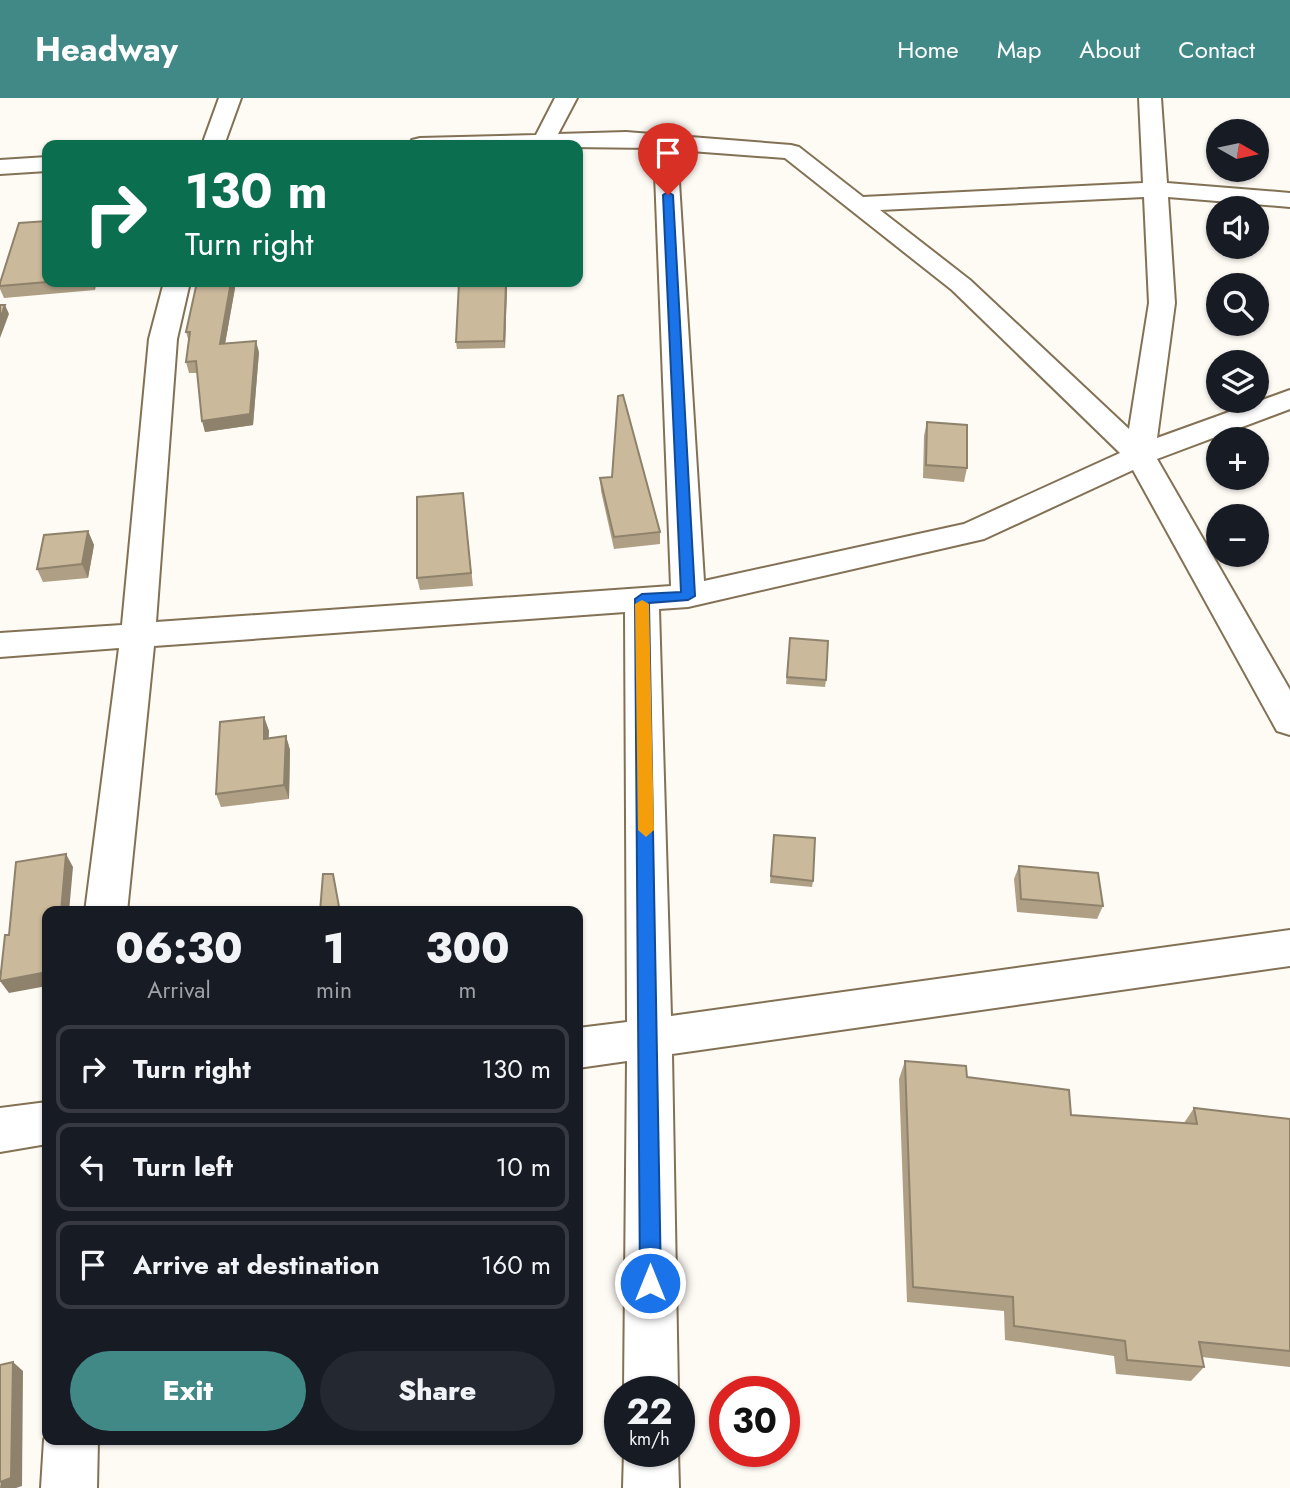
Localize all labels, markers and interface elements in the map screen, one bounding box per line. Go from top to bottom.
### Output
text: Headway [35,26,178,73]
text: Home [897,32,959,67]
text: Map [997,32,1041,67]
text: About [1079,32,1140,67]
text: Contact [1178,32,1255,67]
north arrow [1206,119,1269,182]
map controls [1206,119,1269,567]
pin [638,123,698,195]
icon: arrive [649,134,687,172]
text: 130 m [185,156,328,226]
icon: right [70,168,161,259]
button: sound [1206,196,1269,259]
text: Turn right [185,221,314,267]
button: search [1206,273,1269,336]
button: layers [1206,350,1269,413]
button: + [1206,427,1269,490]
button: − [1206,504,1269,567]
text: 06:30 [115,918,243,979]
text: 1 [323,918,345,979]
text: 300 [425,918,510,979]
text: Arrival [147,973,211,1007]
text: min [316,973,352,1007]
text: m [459,973,476,1007]
icon: right [74,1050,112,1088]
text: Turn right [133,1050,251,1088]
text: 130 m [481,1050,551,1088]
icon: left [74,1148,112,1186]
text: Turn left [133,1148,233,1186]
text: 10 m [496,1148,551,1186]
icon: arrive [74,1246,112,1284]
text: Arrive at destination [133,1246,380,1284]
text: 160 m [481,1246,551,1284]
position arrow [613,1246,687,1320]
button: Exit [70,1351,306,1431]
button: Share [320,1351,555,1431]
speed limit sign: 30 [709,1376,800,1467]
text: 22 [627,1387,672,1437]
text: km/h [629,1426,670,1452]

